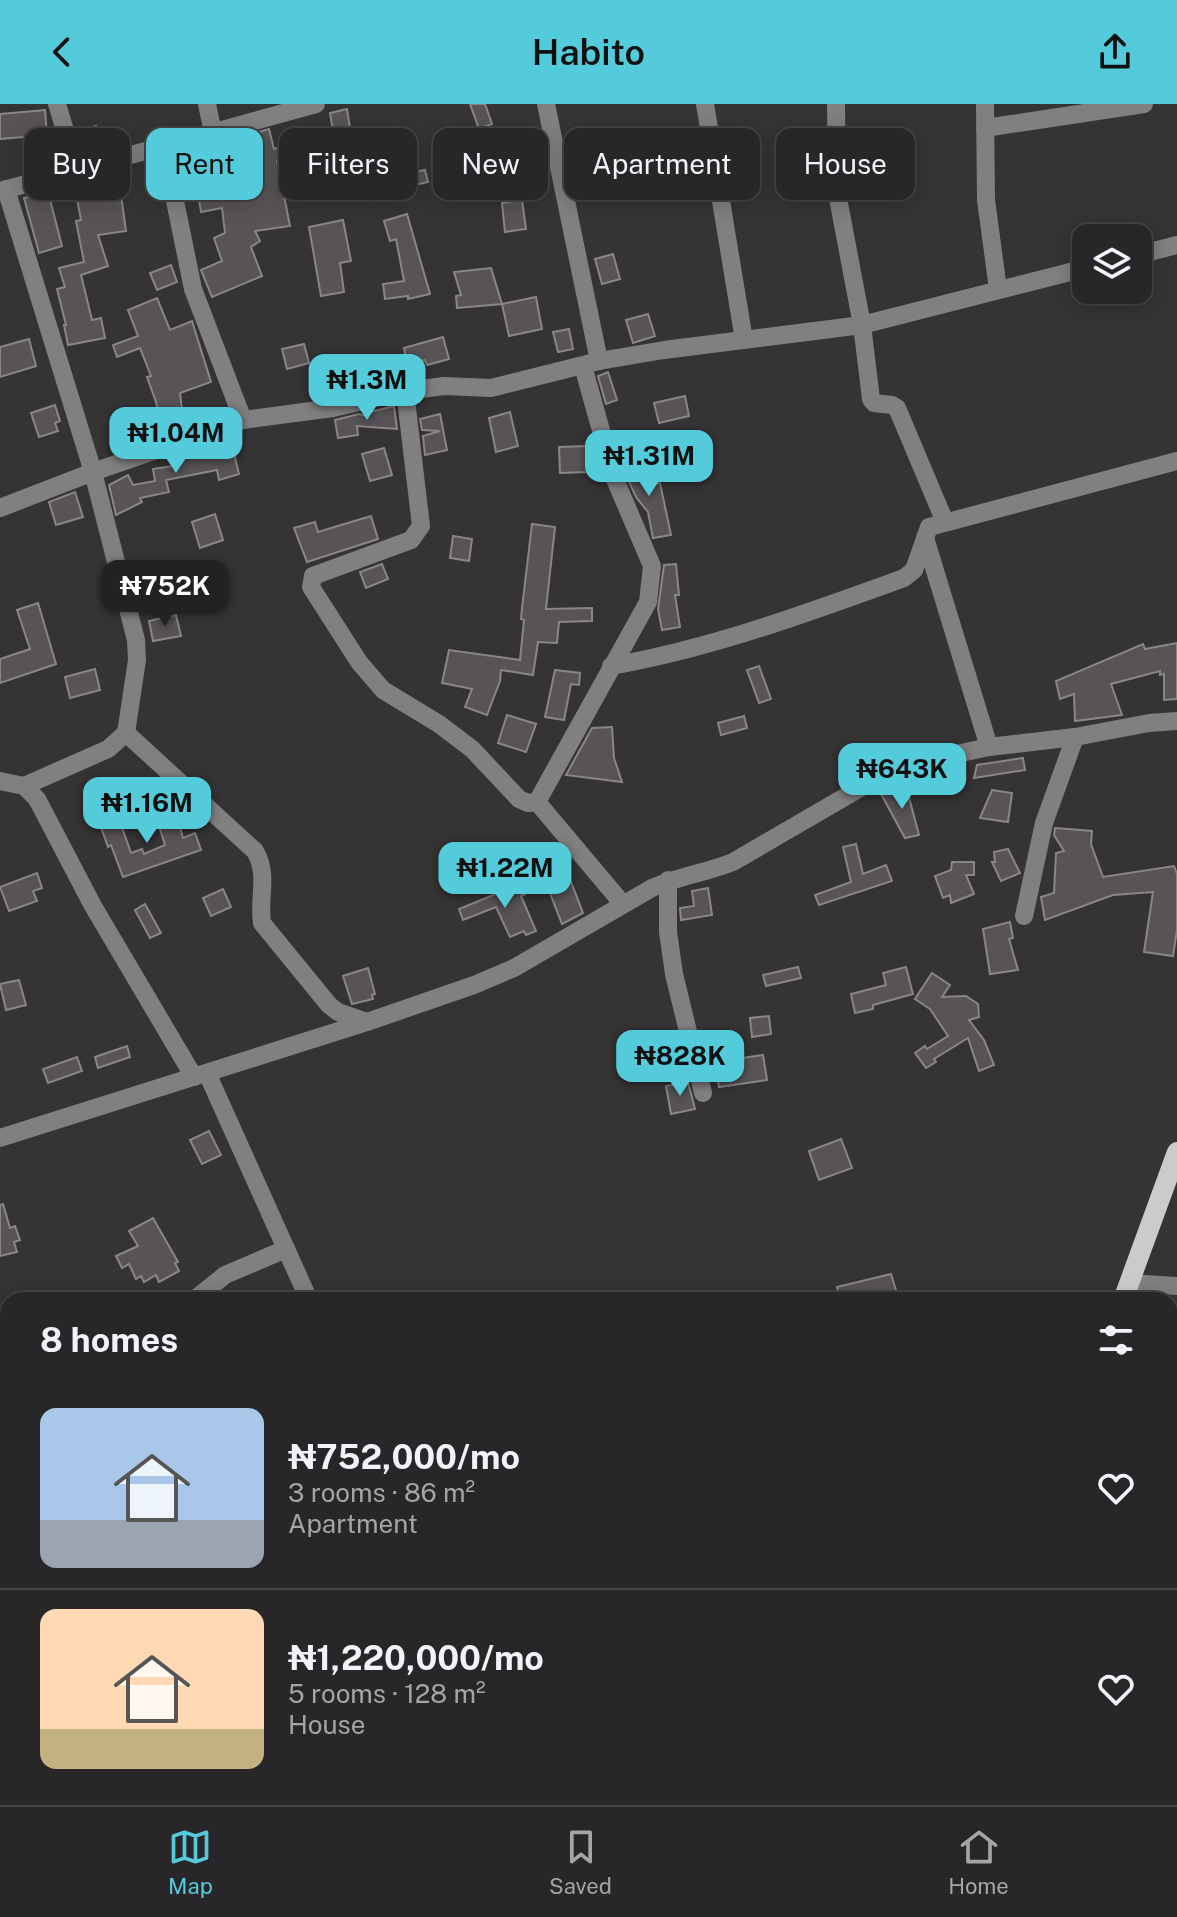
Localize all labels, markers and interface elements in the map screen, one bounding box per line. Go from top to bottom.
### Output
icon: back [40,30,84,74]
icon: share [1093,30,1137,74]
text: Habito [532,31,645,73]
chip: Buy [24,128,130,200]
chip: Rent [146,128,263,200]
chip: Filters [279,128,417,200]
chip: New [433,128,548,200]
chip: Apartment [564,128,760,200]
chip: House [776,128,915,200]
map controls [1072,224,1152,304]
button: layers [1072,224,1152,304]
pin: ₦1.3M [311,354,423,422]
text: ₦1.3M [327,364,407,395]
pin: ₦1.04M [111,407,241,475]
text: ₦1.04M [127,417,225,448]
pin: ₦1.31M [584,430,714,498]
text: ₦1.31M [603,440,695,471]
pin: ₦752K [109,560,221,628]
text: ₦752K [120,570,210,601]
pin: ₦643K [846,743,958,811]
text: ₦643K [856,753,948,784]
pin: ₦1.16M [82,777,212,845]
text: ₦1.16M [101,787,193,818]
pin: ₦1.22M [440,842,570,910]
text: ₦1.22M [456,852,554,883]
pin: ₦828K [624,1030,736,1098]
text: ₦828K [634,1040,726,1071]
icon: filters [1094,1318,1138,1362]
text: 8 homes [40,1320,178,1360]
text: ₦752,000/mo [288,1437,520,1477]
icon: home [104,1440,200,1536]
icon: heart [1094,1466,1138,1510]
text: 3 rooms · 86 m² [288,1477,475,1508]
text: Apartment [288,1508,418,1539]
text: ₦1,220,000/mo [288,1638,544,1678]
icon: home [104,1641,200,1737]
icon: heart [1094,1667,1138,1711]
text: 5 rooms · 128 m² [288,1678,485,1709]
text: House [288,1709,365,1740]
tab: Map [168,1825,213,1899]
tab: Saved [549,1825,612,1899]
tab: Home [948,1825,1009,1899]

